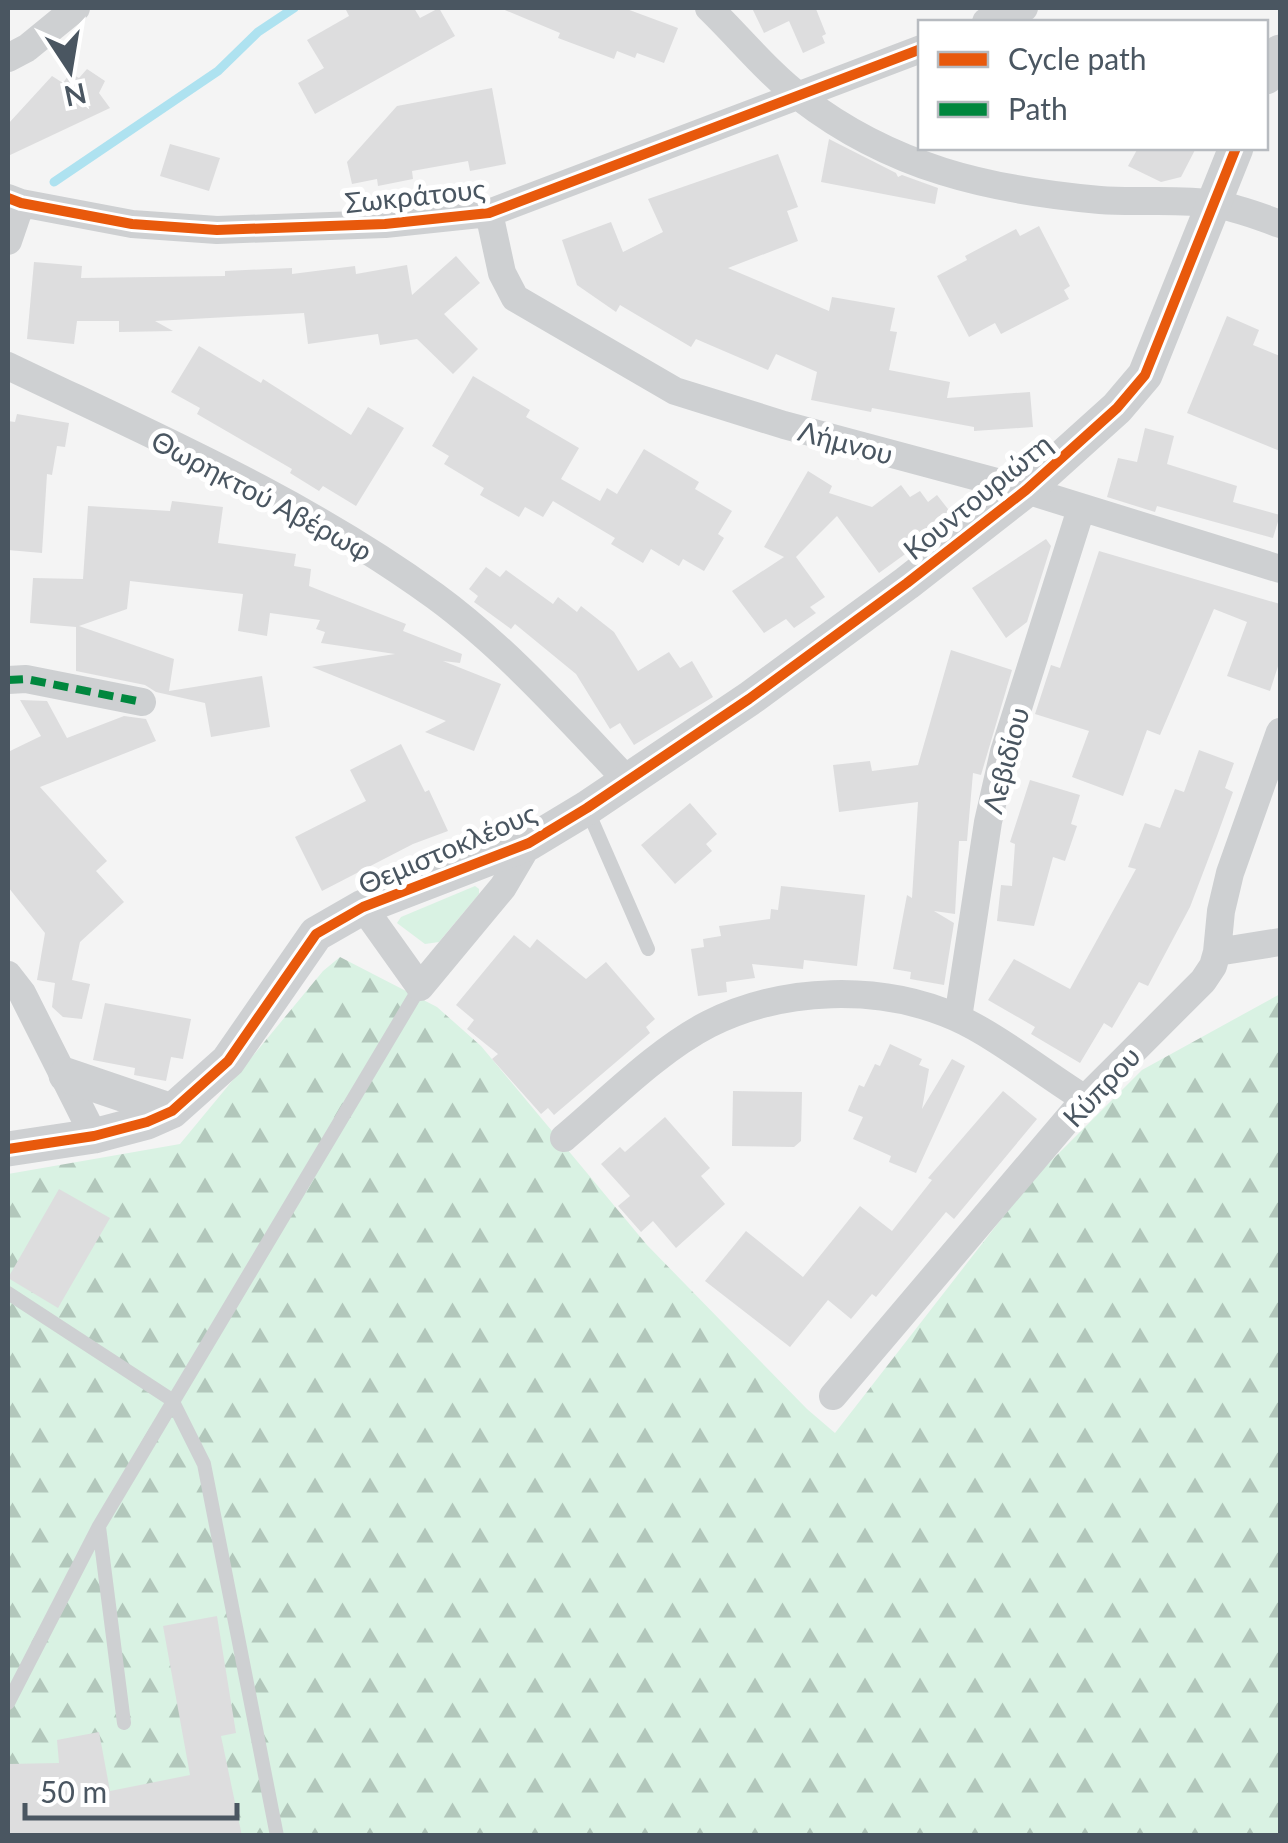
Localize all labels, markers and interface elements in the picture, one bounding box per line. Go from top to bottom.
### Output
north arrow [20,20,120,120]
legend [918,20,1268,150]
text: Cycle path [1008,40,1147,76]
text: N [61,77,89,114]
text: Path [1008,90,1068,126]
street label: Σωκράτους [343,171,487,219]
street label: Λήμνου [795,413,897,471]
street label: Θωρηκτού Αβέρωφ [146,422,378,568]
street label: Κουντουριώτη [896,426,1058,566]
street label: Λεβιδίου [975,703,1035,817]
street label: Θεμιστοκλέους [353,795,541,901]
street label: Κύπρου [1055,1039,1147,1133]
scale bar [25,1758,238,1820]
text: 50 m [40,1773,107,1809]

